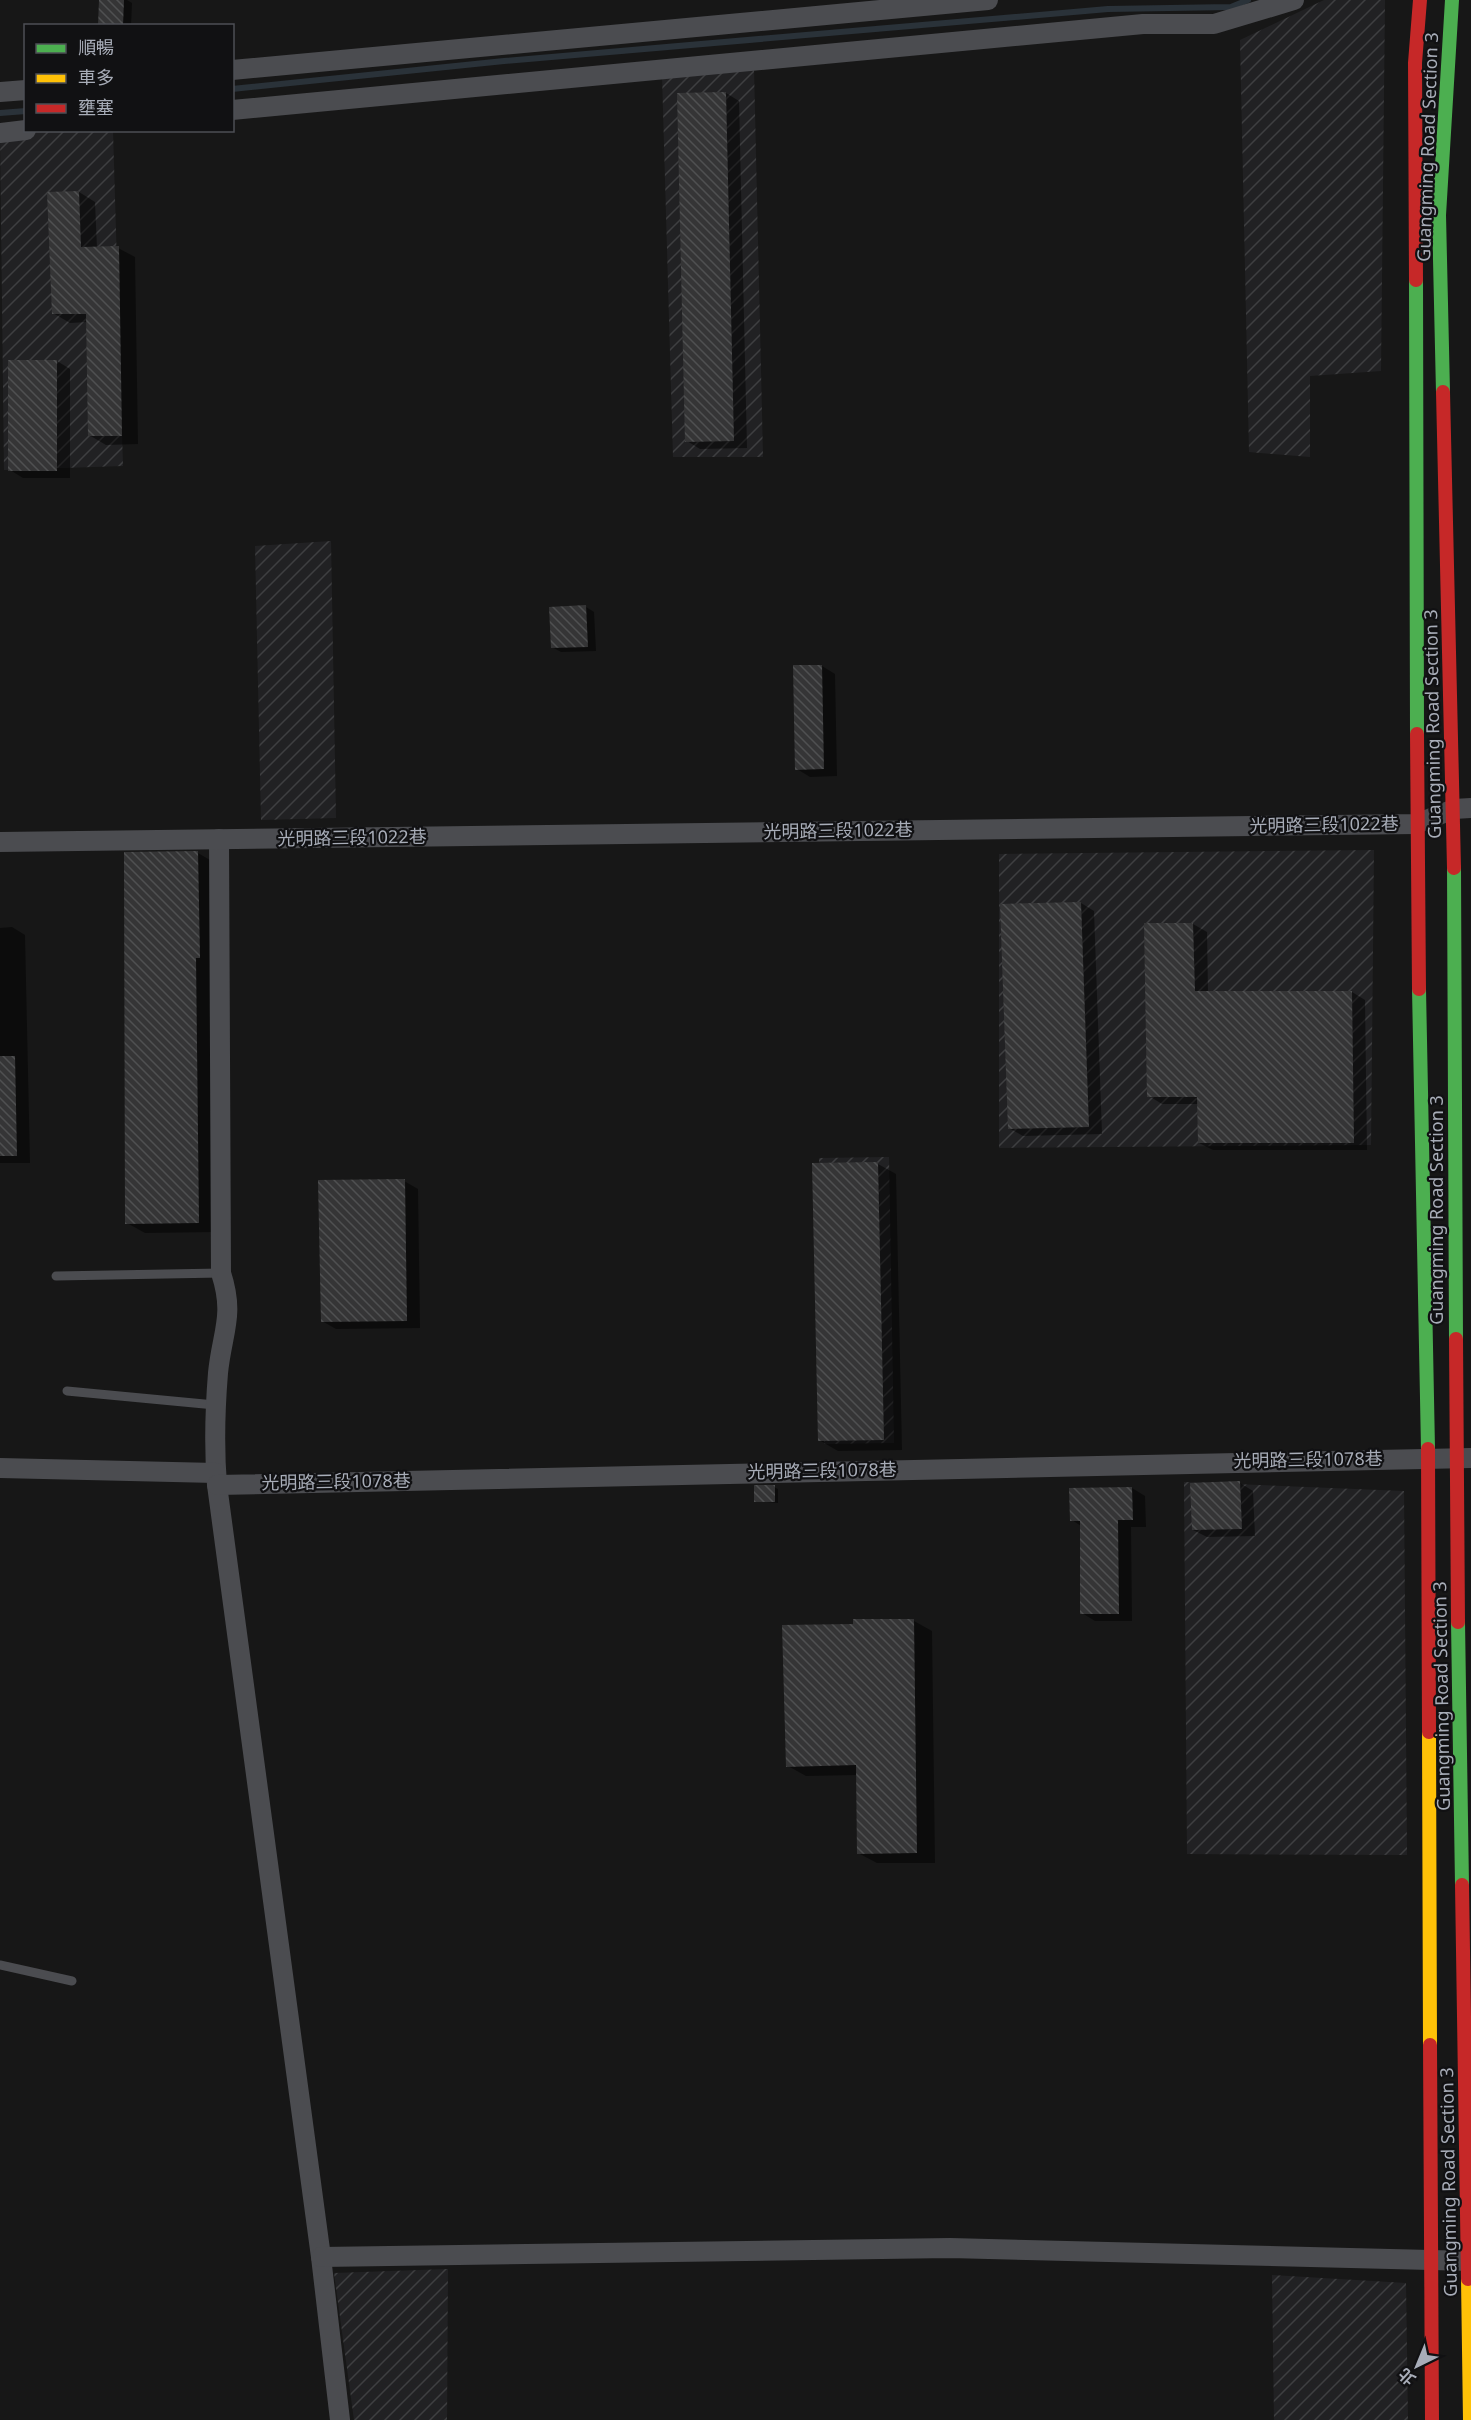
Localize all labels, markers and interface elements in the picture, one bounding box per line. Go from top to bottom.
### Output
legend [24,24,234,132]
street label: Guangming Road Section 3 [1411,32,1443,262]
text: 順暢 [78,35,114,59]
text: 車多 [78,65,114,89]
text: 壅塞 [78,95,114,119]
street label: Guangming Road Section 3 [1418,609,1446,839]
street label: 光明路三段1022巷 [1249,811,1399,837]
street label: 光明路三段1022巷 [763,817,913,843]
street label: 光明路三段1022巷 [277,824,427,850]
street label: Guangming Road Section 3 [1424,1095,1448,1325]
street label: 光明路三段1078巷 [1233,1446,1383,1472]
street label: 光明路三段1078巷 [747,1457,897,1483]
street label: 光明路三段1078巷 [261,1468,411,1494]
street label: Guangming Road Section 3 [1427,1581,1455,1811]
street label: Guangming Road Section 3 [1434,2067,1462,2297]
north arrow [1387,2336,1447,2396]
text: 北 [1393,2363,1420,2390]

